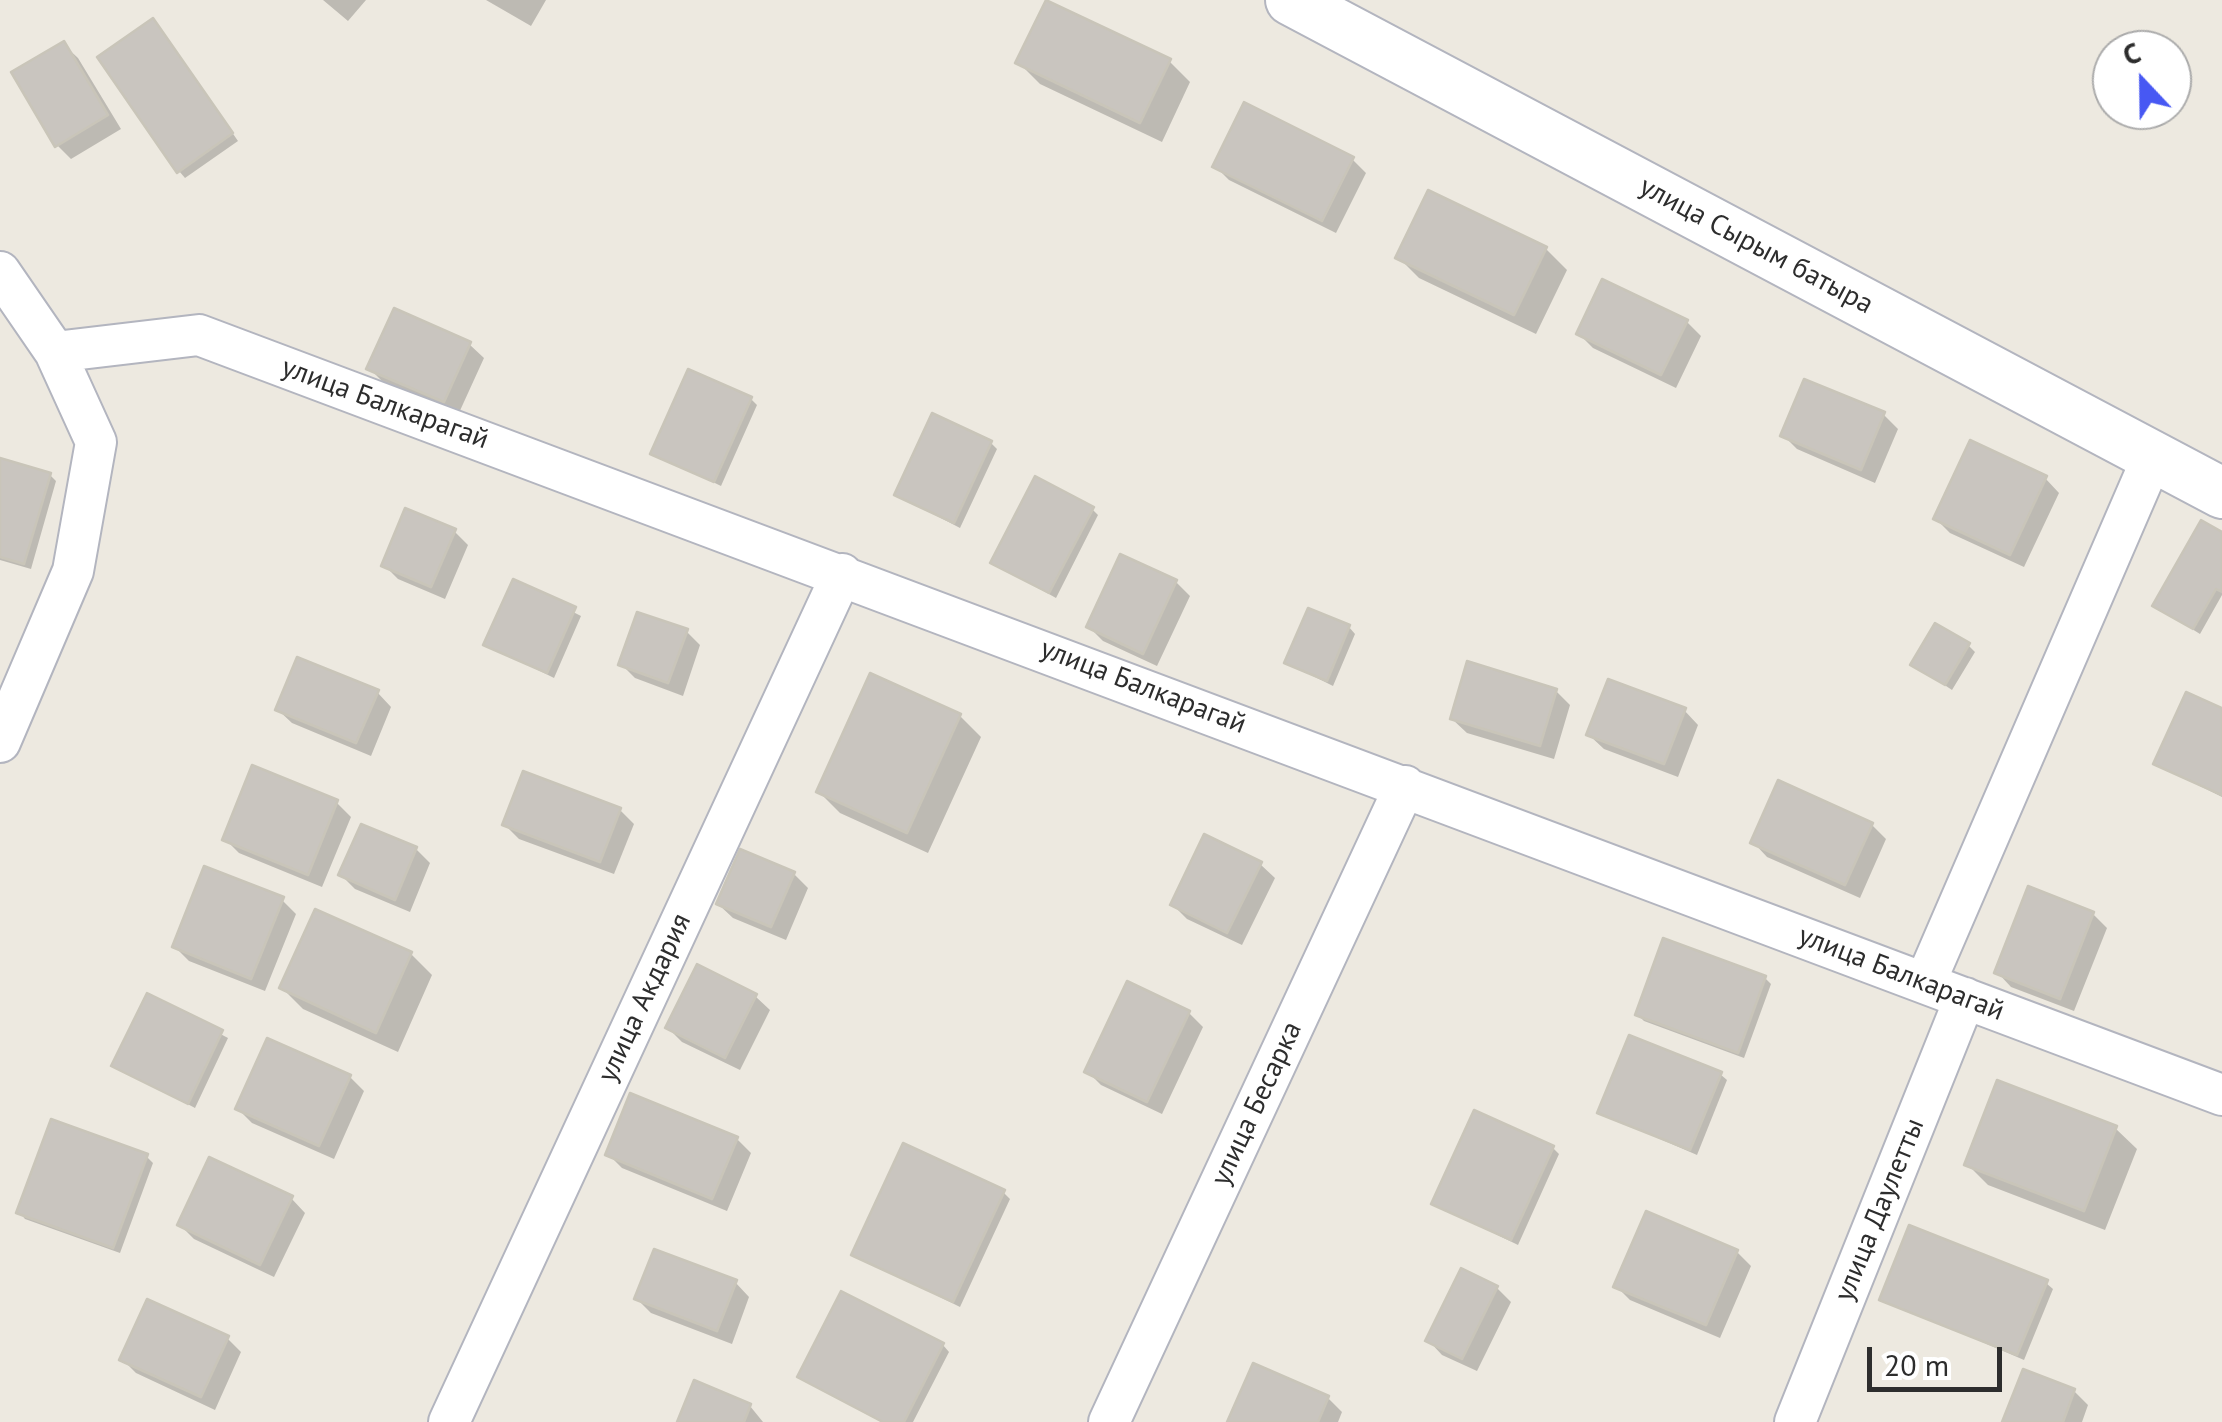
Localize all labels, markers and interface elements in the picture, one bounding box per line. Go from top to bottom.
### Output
north arrow [2092,30,2192,130]
text: С [2117,33,2146,74]
street label: улица Сырым батыра [1633,170,1879,322]
street label: улица Балкарагай [277,351,493,457]
street label: улица Балкарагай [1035,632,1251,742]
street label: улица Акдария [591,908,699,1088]
street label: улица Балкарагай [1793,919,2009,1029]
street label: улица Бесарка [1204,1017,1310,1191]
street label: улица Даулетты [1828,1114,1932,1306]
scale bar [1872,1327,2007,1389]
text: 20 m [1884,1345,1949,1384]

